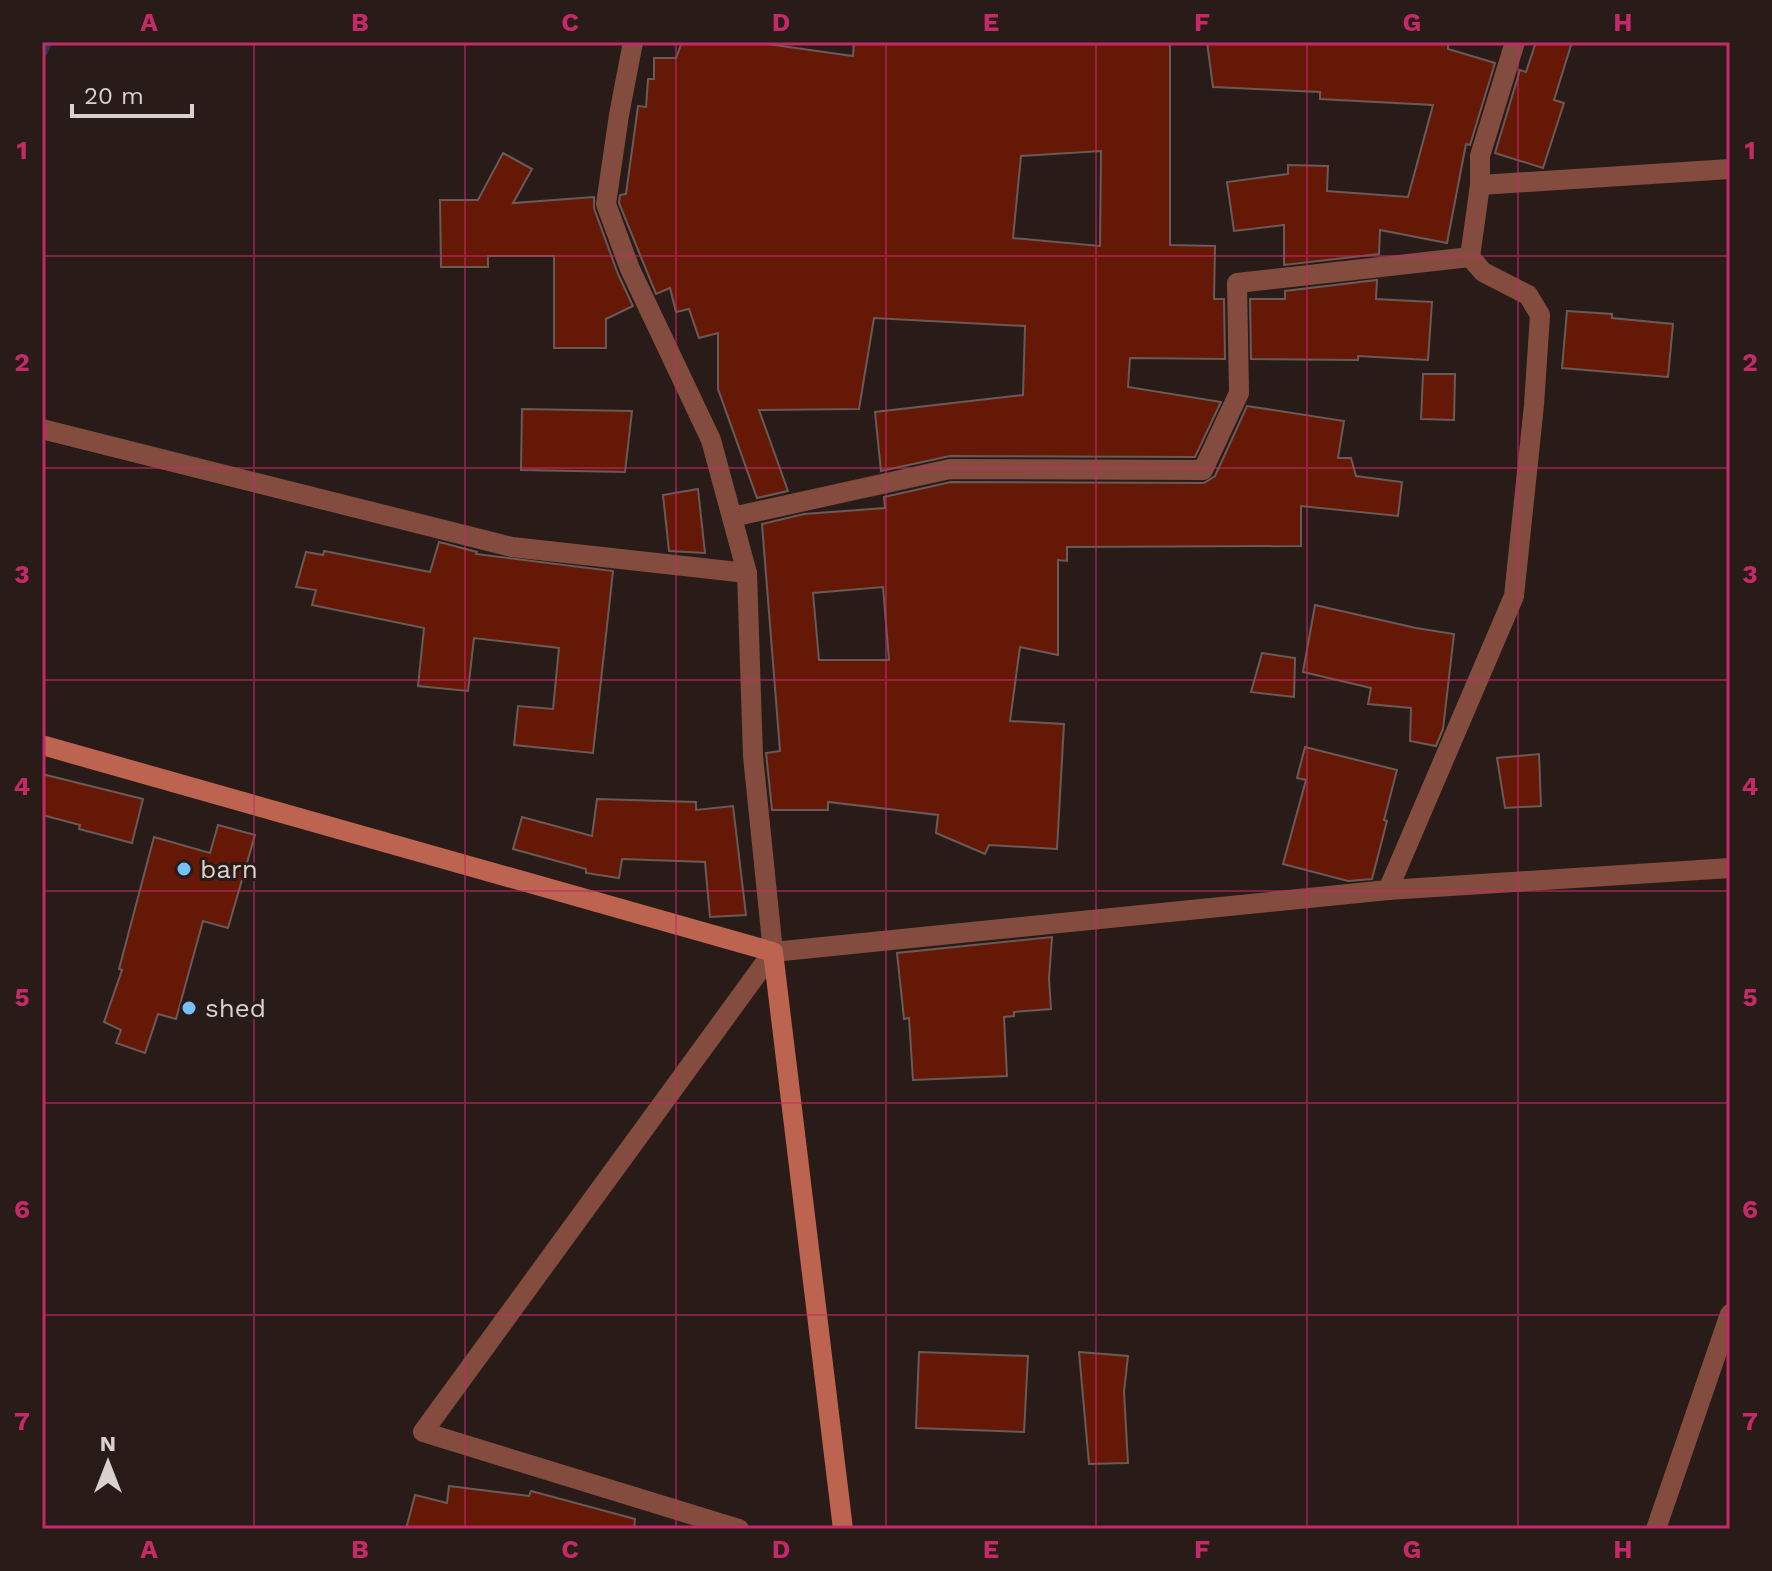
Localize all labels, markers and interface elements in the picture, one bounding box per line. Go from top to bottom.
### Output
text: A [140,7,158,37]
text: B [351,7,369,37]
text: C [561,7,579,37]
text: D [772,7,790,37]
text: E [983,7,999,37]
text: F [1194,7,1210,37]
text: G [1403,7,1421,37]
text: H [1613,7,1633,37]
scale bar [72,68,192,118]
text: 20 m [84,82,144,110]
text: 1 [16,135,28,165]
text: 1 [1744,135,1756,165]
text: 2 [14,347,30,377]
text: 2 [1742,347,1758,377]
text: 3 [14,559,30,589]
text: 3 [1742,559,1758,589]
text: 4 [14,771,31,801]
text: 4 [1742,771,1759,801]
place label: barn [200,854,258,884]
marker: barn [175,860,193,878]
text: 5 [14,982,30,1012]
text: 5 [1742,982,1758,1012]
place label: shed [205,993,266,1023]
marker: shed [180,999,198,1017]
text: 6 [14,1194,30,1224]
text: 6 [1742,1194,1758,1224]
text: 7 [14,1406,30,1436]
text: 7 [1742,1406,1758,1436]
north arrow [68,1423,148,1503]
text: N [100,1431,116,1456]
text: A [140,1534,158,1564]
text: B [351,1534,369,1564]
text: C [561,1534,579,1564]
text: D [772,1534,790,1564]
text: E [983,1534,999,1564]
text: F [1194,1534,1210,1564]
text: G [1403,1534,1421,1564]
text: H [1613,1534,1633,1564]

